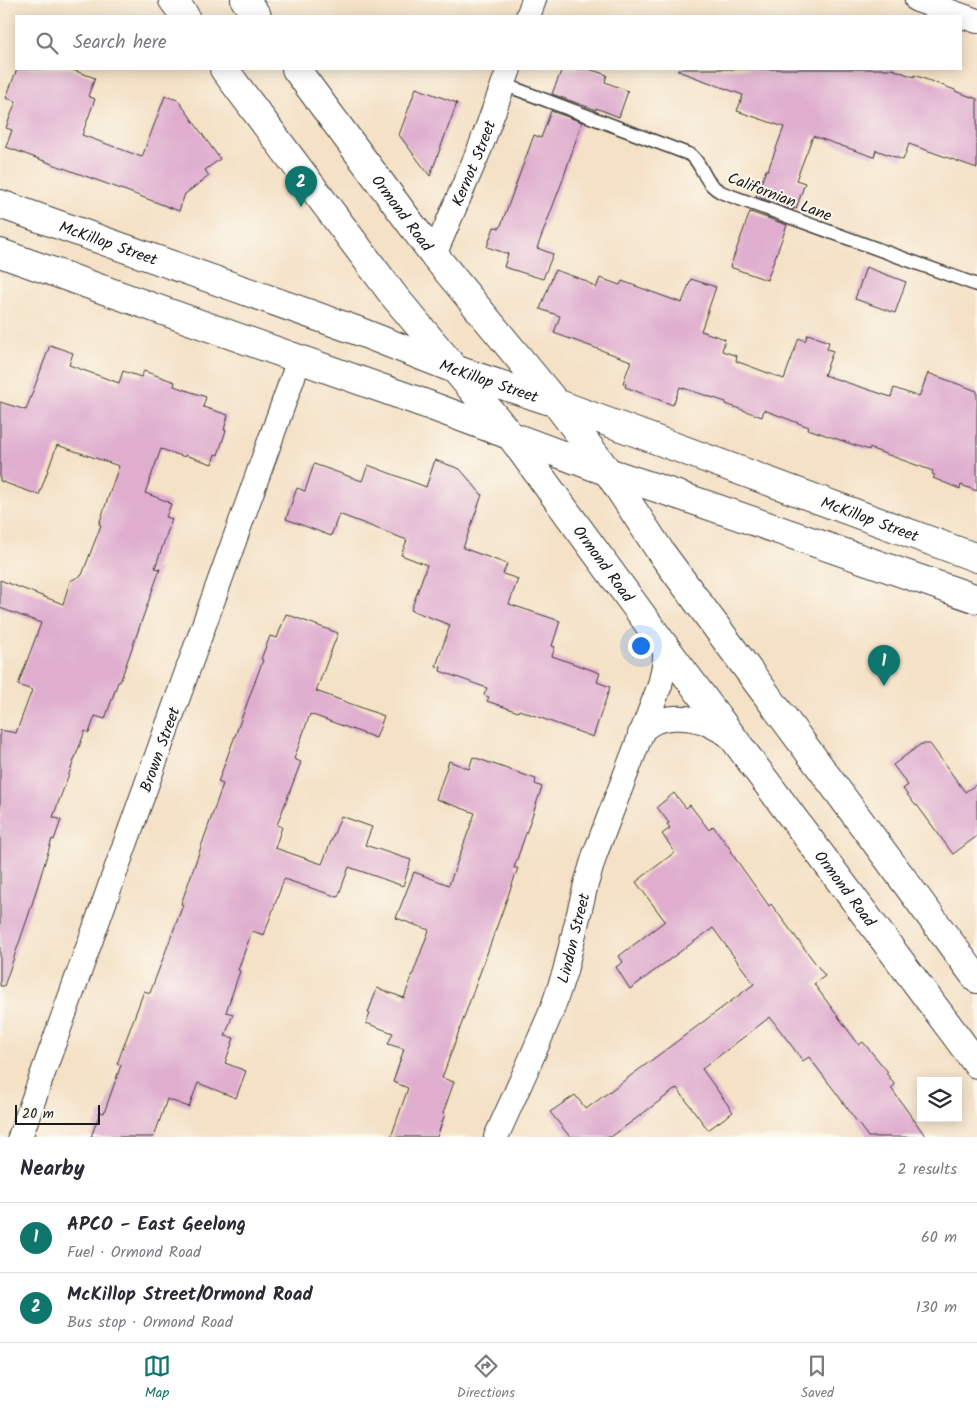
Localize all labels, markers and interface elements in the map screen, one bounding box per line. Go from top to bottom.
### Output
search box [15,15,962,70]
text: Search here [73,28,167,58]
icon: search [33,29,61,57]
street label: Kernot Street [445,116,503,210]
pin: 2 [285,166,317,207]
street label: Californian Lane [724,166,835,229]
street label: Ormond Road [365,170,439,258]
street label: McKillop Street [55,215,161,273]
street label: McKillop Street [435,353,542,410]
street label: McKillop Street [817,491,923,550]
street label: Ormond Road [566,520,640,609]
your location [628,633,654,659]
pin: 1 [868,645,900,686]
street label: Brown Street [134,703,188,796]
street label: Ormond Road [807,846,882,934]
street label: Lindon Street [551,890,598,987]
map controls [917,1077,962,1122]
button: layers [917,1077,962,1122]
scale bar [15,1102,100,1125]
text: 20 m [22,1103,54,1125]
text: Nearby [20,1153,85,1186]
text: 2 results [897,1157,957,1182]
text: APCO - East Geelong [67,1210,246,1240]
text: 1 [34,1225,38,1250]
text: 60 m [921,1225,957,1250]
text: Fuel · Ormond Road [67,1240,201,1265]
text: McKillop Street/Ormond Road [67,1280,313,1310]
text: 2 [31,1295,41,1320]
text: 130 m [916,1295,957,1320]
text: Bus stop · Ormond Road [67,1310,233,1335]
tab: Map [143,1352,171,1404]
tab: Directions [457,1352,515,1404]
tab: Saved [801,1352,834,1404]

